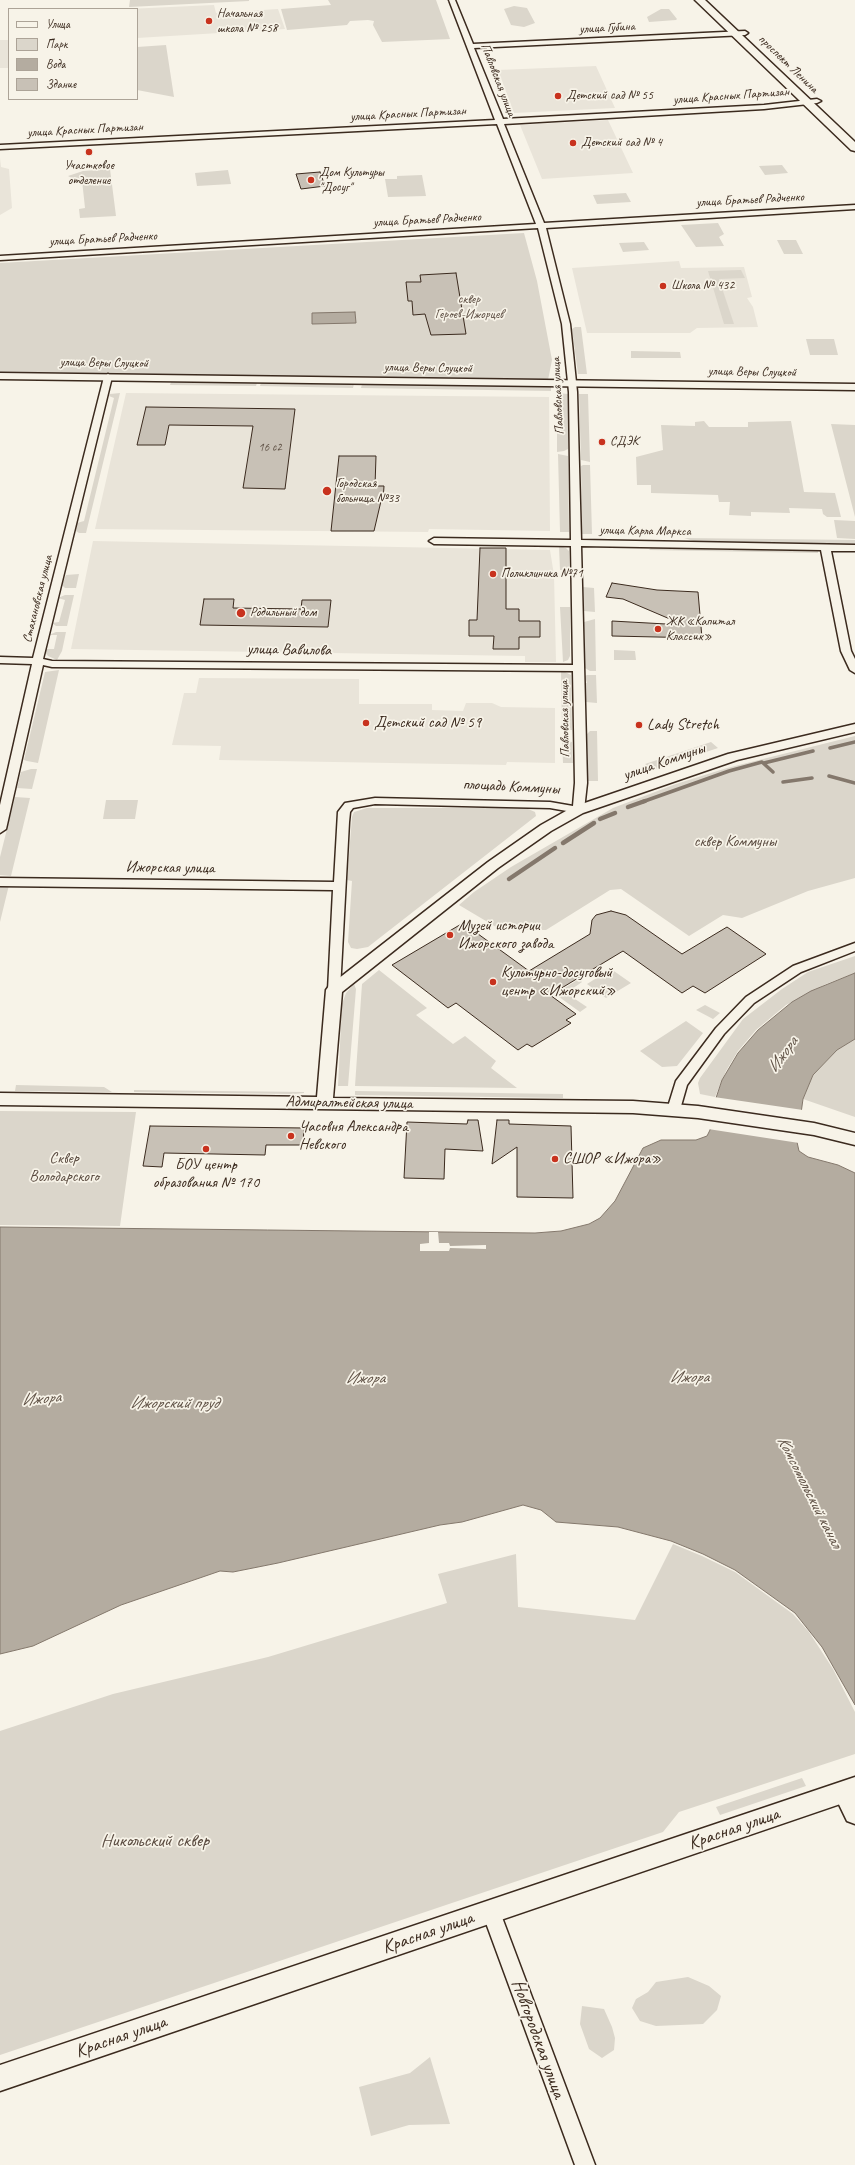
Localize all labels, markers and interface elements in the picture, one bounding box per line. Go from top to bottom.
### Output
place label: Начальная школа № 258 [217,6,278,37]
legend [8,8,138,100]
text: Улица [46,16,70,32]
marker: Начальная школа № 258 [204,16,214,26]
street label: улица Губина [579,19,635,37]
street label: проспект Ленина [755,32,821,96]
text: Парк [46,36,67,52]
street label: Павловская улица [477,41,519,119]
text: Вода [46,56,65,72]
text: Здание [46,76,76,92]
street label: улица Красных Партизан [672,84,790,108]
place label: Детский сад № 55 [566,88,653,104]
marker: Детский сад № 55 [553,91,563,101]
street label: улица Красных Партизан [350,103,466,125]
street label: улица Красных Партизан [27,119,143,141]
place label: Детский сад № 4 [581,135,662,151]
marker: Детский сад № 4 [568,138,578,148]
marker: Участковое отделение [84,147,94,157]
place label: Участковое отделение [64,158,114,189]
place label: Дом Культуры "Досуг" [319,165,384,196]
marker: Дом Культуры "Досуг" [306,175,316,185]
street label: улица Братьев Радченко [696,189,804,211]
street label: улица Братьев Радченко [373,209,481,231]
street label: улица Братьев Радченко [49,228,157,250]
place label: Школа № 432 [671,278,734,294]
marker: Школа № 432 [658,281,668,291]
park label: сквер Героев-Ижорцев [435,292,503,323]
street label: улица Веры Слуцкой [60,354,148,372]
street label: Павловская улица [548,357,568,435]
street label: улица Веры Слуцкой [384,359,472,377]
street label: улица Веры Слуцкой [708,363,796,381]
place label: СДЭК [610,434,638,450]
marker: СДЭК [597,437,607,447]
house number: 16 с2 [258,441,282,455]
place label: Городская больница №33 [336,476,399,507]
marker: Городская больница №33 [321,485,333,497]
street label: улица Карла Маркса [599,522,691,540]
street label: Стахановская улица [20,554,56,644]
place label: Поликлиника №71 [501,566,583,582]
marker: Поликлиника №71 [488,569,498,579]
place label: Родильный дом [250,605,316,621]
marker: Родильный дом [235,607,247,619]
place label: ЖК «Капитал Классик» [666,614,735,645]
marker: ЖК «Капитал Классик» [653,624,663,634]
street label: улица Вавилова [247,640,331,660]
street label: Павловская улица [557,680,573,758]
place label: Детский сад № 59 [374,713,481,733]
place label: Lady Stretch [647,715,719,735]
marker: Детский сад № 59 [361,718,371,728]
marker: Lady Stretch [634,720,644,730]
street label: улица Коммуны [620,739,708,785]
street label: площадь Коммуны [462,775,560,799]
park label: сквер Коммуны [694,832,776,852]
street label: Ижорская улица [125,858,215,878]
place label: Музей истории Ижорского завода [458,916,553,954]
marker: Музей истории Ижорского завода [445,930,455,940]
place label: Культурно-досуговый центр «Ижорский» [501,963,616,1001]
marker: Культурно-досуговый центр «Ижорский» [488,977,498,987]
water label: Ижора [763,1033,803,1077]
street label: Адмиралтейская улица [285,1092,413,1114]
place label: Часовня Александра Невского [299,1117,408,1155]
marker: Часовня Александра Невского [286,1131,296,1141]
marker: БОУ центр образования № 170 [201,1144,211,1154]
park label: Сквер Володарского [29,1149,99,1187]
place label: СШОР «Ижора» [563,1149,661,1169]
marker: СШОР «Ижора» [550,1154,560,1164]
place label: БОУ центр образования № 170 [153,1155,259,1193]
water label: Ижора [669,1368,709,1388]
water label: Ижора [345,1369,385,1389]
water label: Ижора [21,1387,61,1411]
water label: Ижорский пруд [130,1394,218,1414]
water label: Комсомольский канал [772,1433,846,1551]
street label: Красная улица [685,1803,783,1855]
park label: Никольский сквер [101,1830,209,1852]
street label: Красная улица [379,1907,477,1959]
street label: Новгородская улица [506,1977,570,2101]
street label: Красная улица [72,2011,170,2063]

